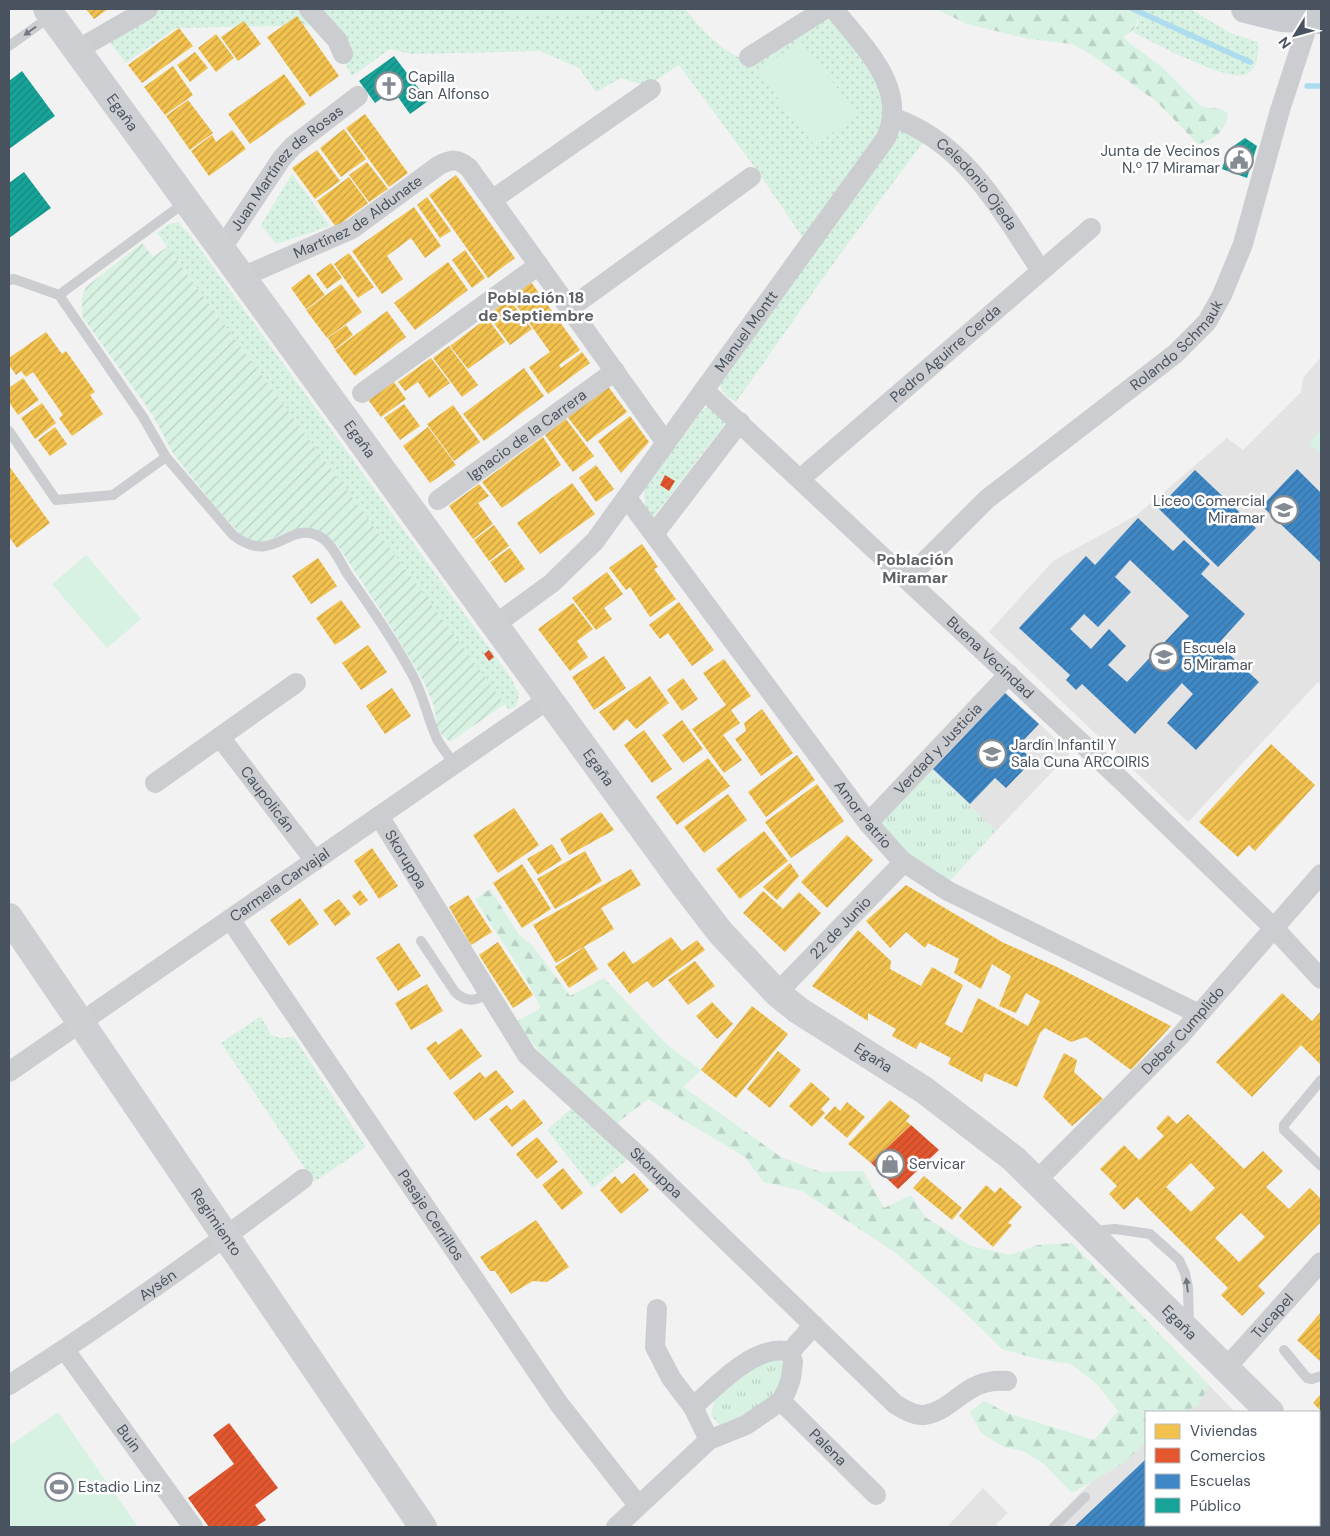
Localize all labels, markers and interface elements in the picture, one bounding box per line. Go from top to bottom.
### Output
north arrow [1270,10,1320,60]
one-way arrow [23,26,37,36]
text: N [1274,33,1295,52]
place label: Capilla San Alfonso [408,67,490,104]
church icon: Capilla San Alfonso [374,71,404,101]
street label: Egaña [102,90,143,135]
street label: Juan Martínez de Rosas [226,101,348,235]
street label: Celedonio Ojeda [932,133,1022,234]
place label: Junta de Vecinos N.º 17 Miramar [1101,141,1220,178]
public building icon: Junta de Vecinos N.º 17 Miramar [1224,145,1254,175]
street label: Martínez de Aldunate [290,171,426,263]
district label: Población 18 de Septiembre [478,287,594,326]
street label: Manuel Montt [710,287,783,376]
street label: Rolando Schmauk [1126,296,1228,395]
street label: Pedro Aguirre Cerda [886,300,1005,407]
street label: Ignacio de la Carrera [463,385,591,485]
street label: Egaña [339,416,380,462]
place label: Liceo Comercial Miramar [1153,491,1265,528]
school or university icon: Liceo Comercial Miramar [1269,495,1299,525]
district label: Población Miramar [876,549,954,588]
street label: Buena Vecindad [942,612,1038,703]
place label: Escuela 5 Miramar [1183,638,1254,675]
school or university icon: Escuela 5 Miramar [1149,642,1179,672]
street label: Verdad y Justicia [890,699,986,799]
place label: Jardín Infantil Y Sala Cuna ARCOIRIS [1011,735,1150,772]
school or university icon: Jardín Infantil Y Sala Cuna ARCOIRIS [977,739,1007,769]
street label: Egaña [578,745,619,790]
street label: Caupolicán [236,762,299,836]
street label: Amor Patrio [830,776,896,853]
street label: Skoruppa [380,826,432,893]
street label: Carmela Carvajal [226,843,334,926]
street label: 22 de Junio [805,892,876,964]
street label: Deber Cumplido [1137,982,1229,1079]
street label: Egaña [850,1038,896,1077]
street label: Skoruppa [626,1143,687,1203]
shop icon: Servicar [875,1149,905,1179]
place label: Servicar [909,1154,966,1174]
street label: Pasaje Cerrillos [393,1166,469,1265]
street label: Regimiento [186,1185,246,1260]
street label: Aysén [135,1265,180,1305]
one-way arrow [1183,1277,1191,1293]
street label: Tucapel [1247,1289,1298,1343]
street label: Egaña [1157,1301,1201,1344]
legend [1145,1411,1320,1526]
street label: Buin [112,1420,146,1456]
text: Viviendas [1190,1421,1257,1441]
street label: Palena [805,1424,851,1470]
text: Comercios [1190,1446,1265,1466]
text: Escuelas [1190,1471,1251,1491]
sports icon: Estadio Linz [44,1472,74,1502]
place label: Estadio Linz [78,1477,161,1497]
text: Público [1190,1496,1241,1516]

